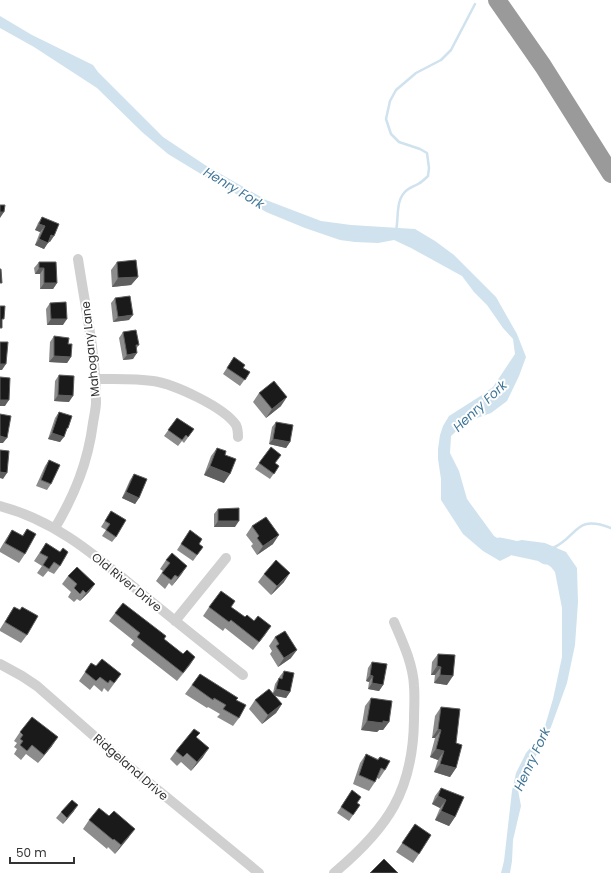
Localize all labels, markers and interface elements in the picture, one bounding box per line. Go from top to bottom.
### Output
water label: Henry Fork [200,162,269,214]
street label: Mahogany Lane [77,300,103,398]
water label: Henry Fork [449,375,512,436]
street label: Old River Drive [88,548,166,616]
water label: Henry Fork [509,723,555,794]
street label: Ridgeland Drive [90,730,172,804]
scale bar [10,839,74,865]
text: 50 m [16,844,47,861]

